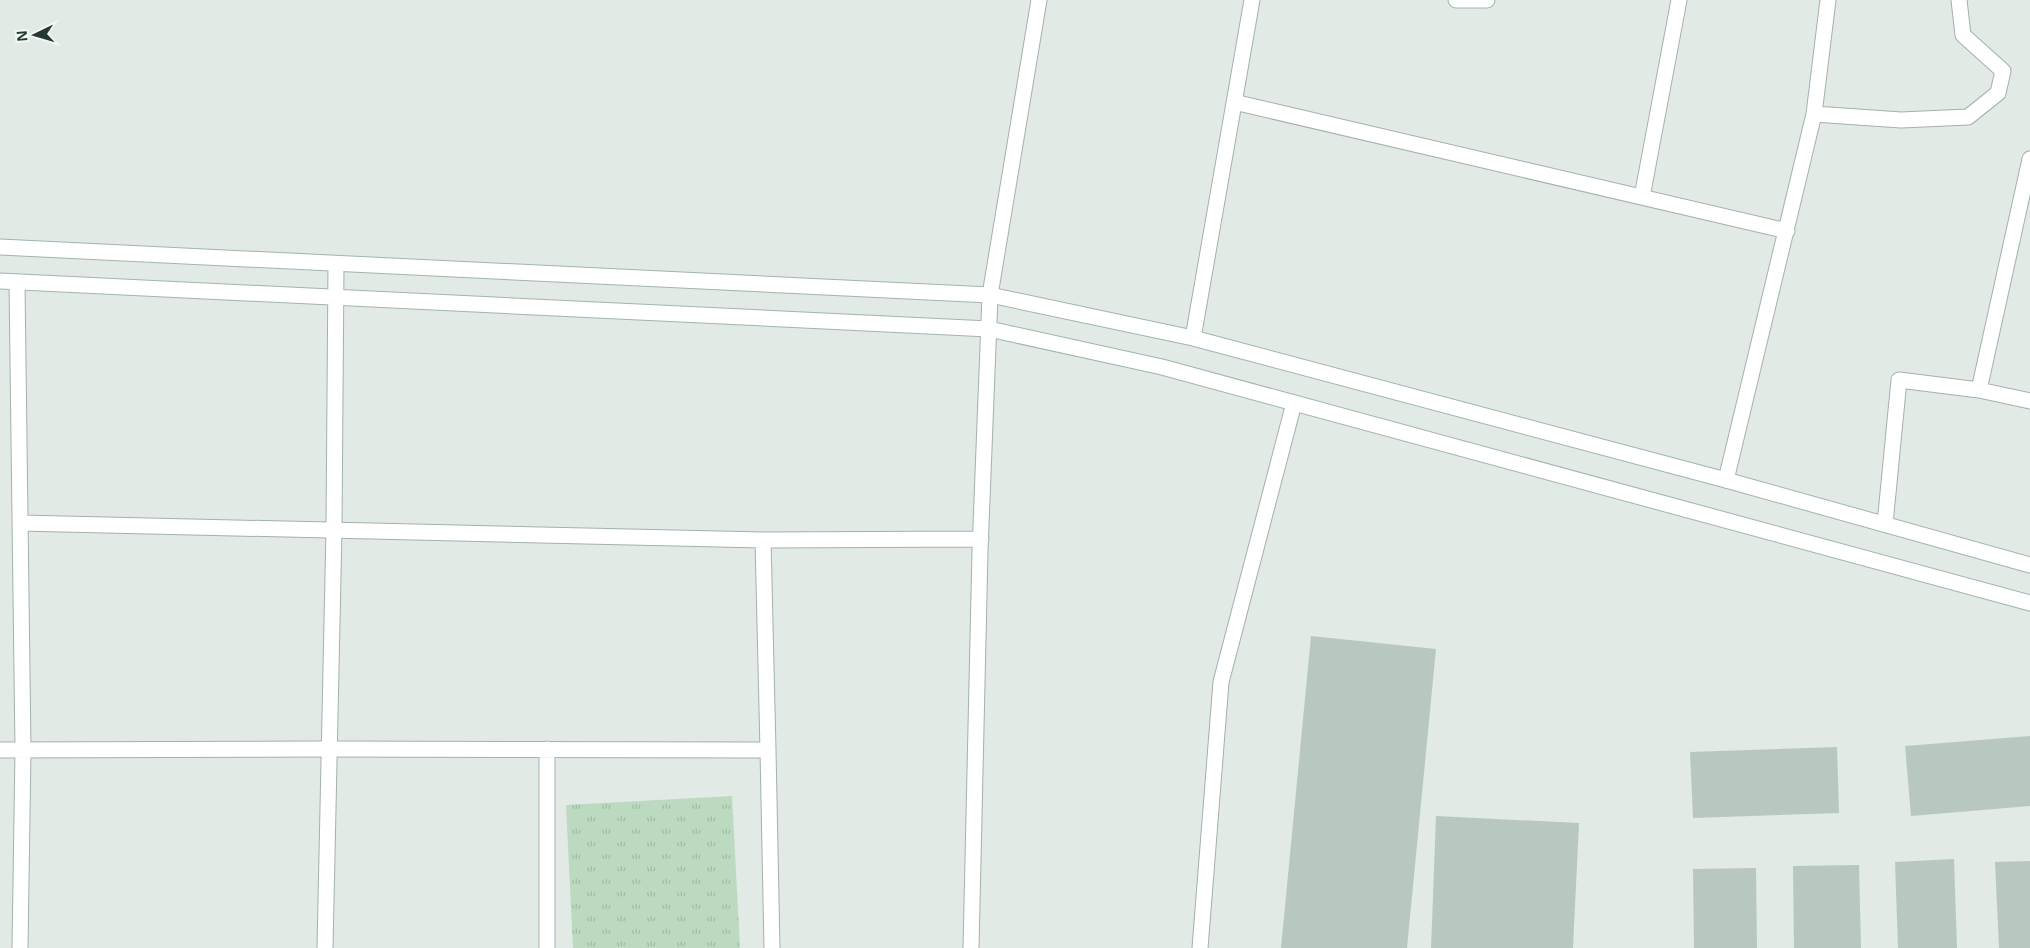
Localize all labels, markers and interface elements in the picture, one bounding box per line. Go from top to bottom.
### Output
north arrow [10,10,60,60]
text: N [12,30,32,43]

